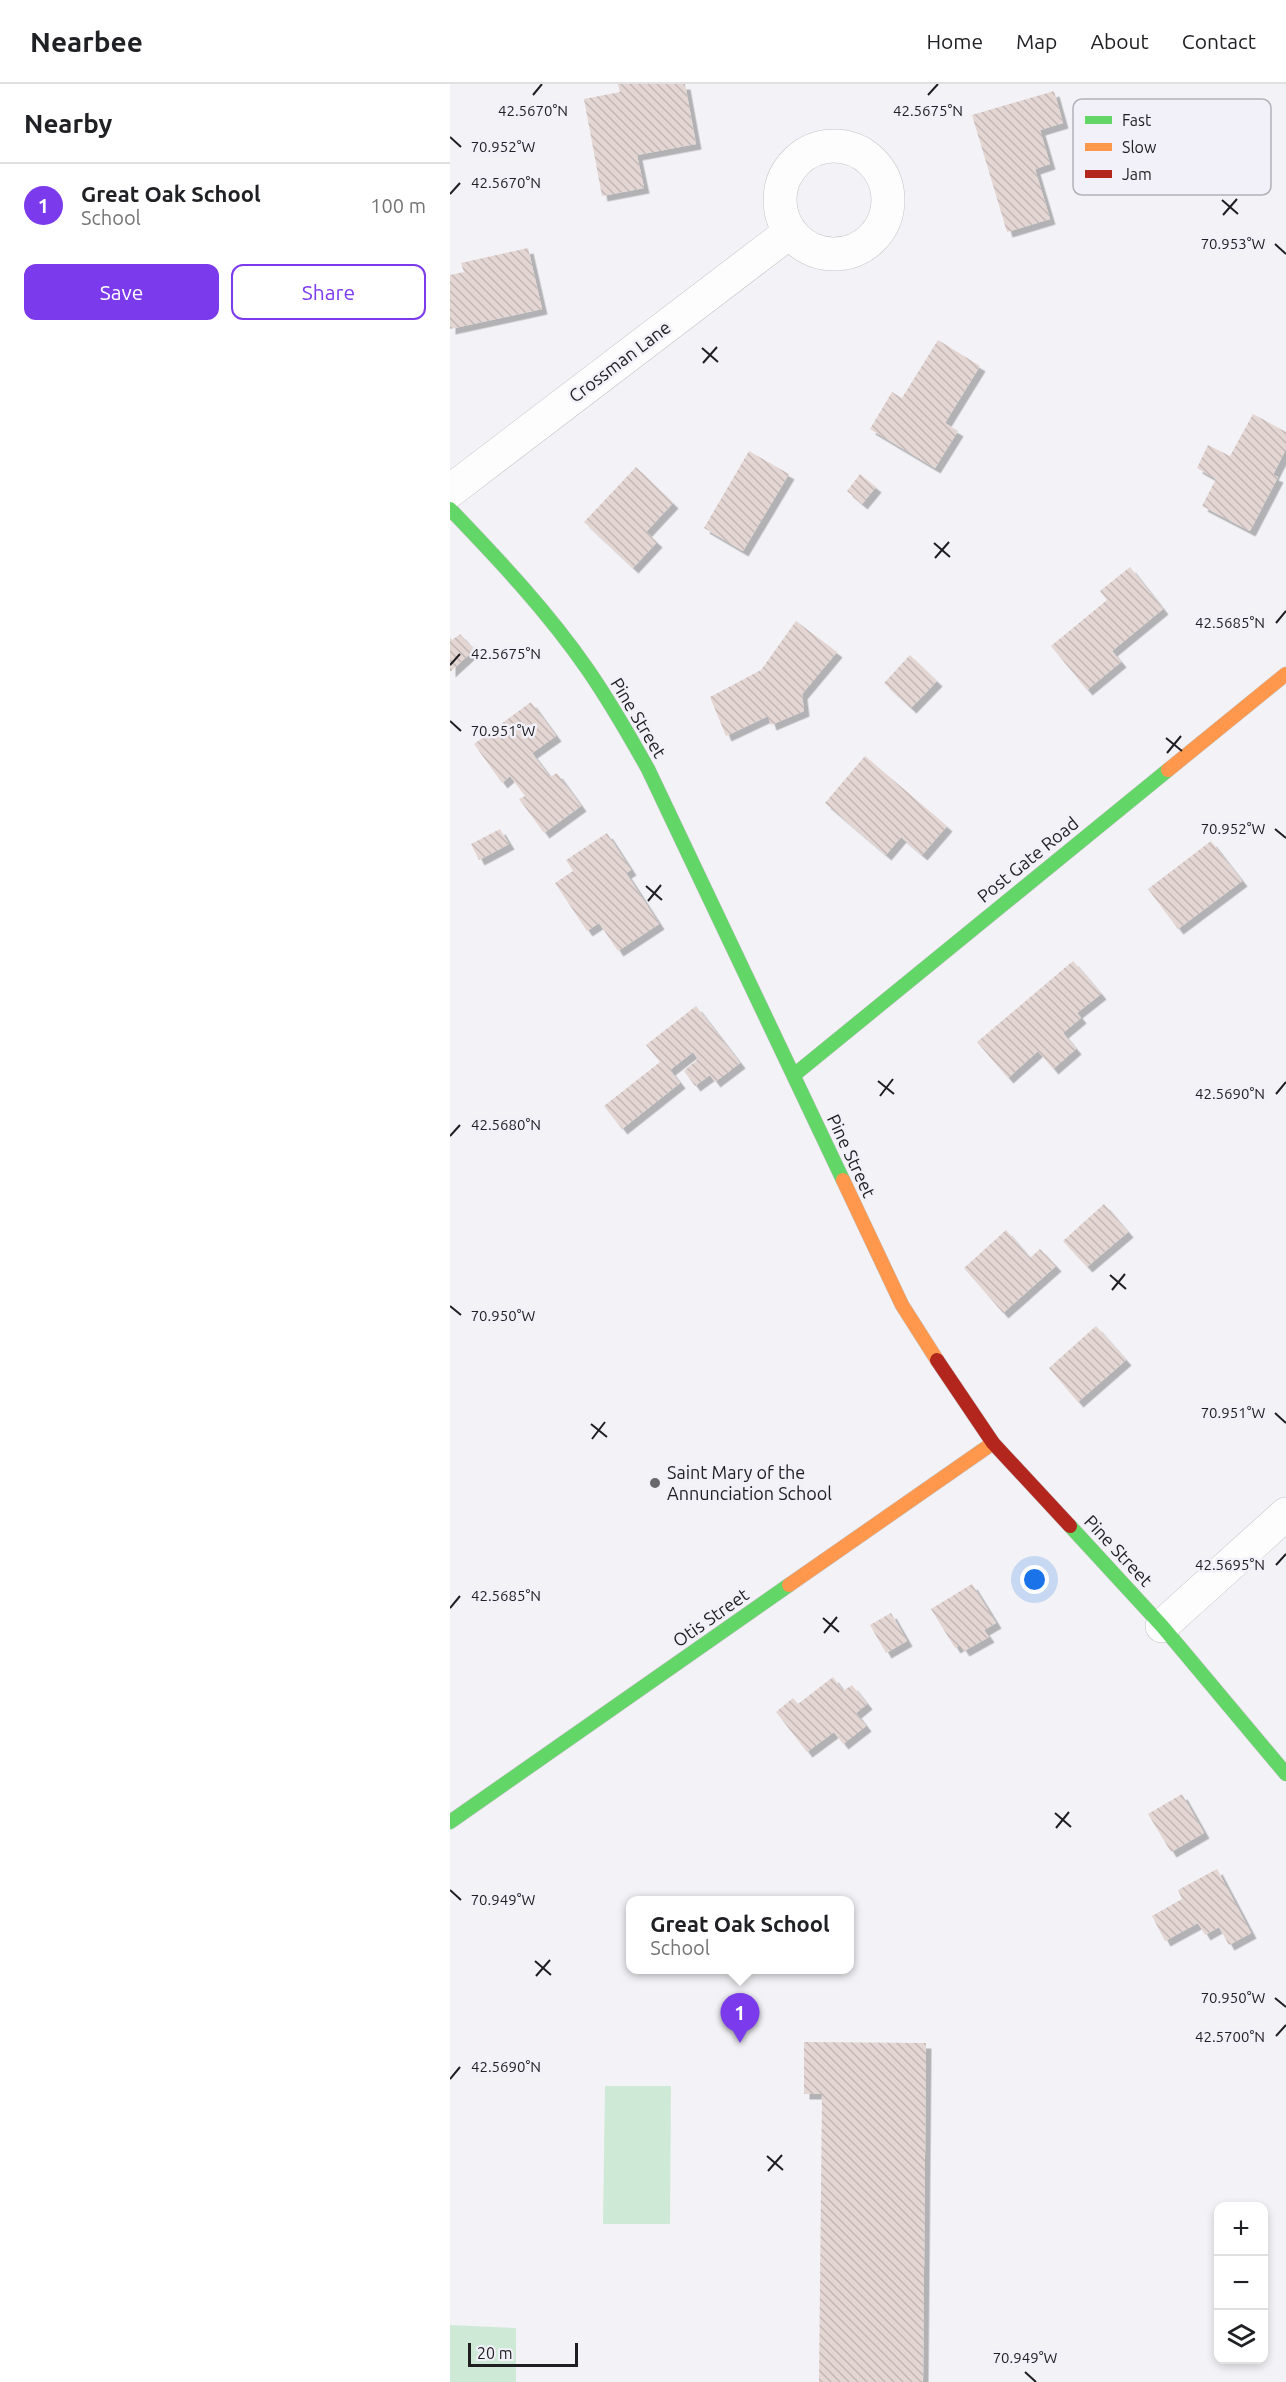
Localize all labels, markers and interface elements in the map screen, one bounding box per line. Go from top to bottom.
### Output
text: Nearbee [30,26,143,57]
text: Home [926,29,983,53]
text: Map [1016,29,1057,53]
text: About [1090,29,1149,53]
text: Contact [1182,29,1256,53]
legend [1073,99,1271,195]
text: 42.5670°N [498,102,568,119]
text: 42.5675°N [893,102,963,119]
text: Nearby [24,109,112,138]
text: Fast [1122,111,1152,129]
text: 70.952°W [471,138,535,155]
text: Slow [1122,138,1157,156]
text: Jam [1122,165,1152,183]
text: 42.5670°N [471,174,541,191]
text: Great Oak School [81,181,261,206]
text: 1 [38,194,49,217]
text: 100 m [370,194,426,217]
text: School [81,206,141,229]
text: 70.953°W [1201,235,1265,252]
button: Save [24,264,219,320]
button: Share [231,264,426,320]
street label: Crossman Lane [565,317,674,406]
text: 42.5685°N [1195,614,1265,631]
text: 42.5675°N [471,645,541,662]
street label: Pine Street [607,674,671,761]
text: 70.951°W [471,722,535,739]
street label: Post Gate Road [973,812,1082,906]
text: 70.952°W [1201,820,1265,837]
text: 42.5690°N [1195,1085,1265,1102]
street label: Pine Street [824,1111,880,1200]
text: 42.5680°N [471,1116,541,1133]
text: 70.950°W [471,1307,535,1324]
text: 70.951°W [1201,1404,1265,1421]
place label: Saint Mary of the Annunciation School [667,1462,832,1503]
marker: Saint Mary of the Annunciation School [648,1476,662,1490]
street label: Pine Street [1081,1511,1157,1590]
text: 42.5695°N [1195,1556,1265,1573]
your location [1020,1565,1049,1594]
street label: Otis Street [669,1584,752,1650]
text: 42.5685°N [471,1587,541,1604]
text: 70.949°W [471,1891,535,1908]
popup [626,1896,854,1974]
text: Great Oak School [650,1911,830,1936]
text: School [650,1936,710,1959]
text: 70.950°W [1201,1989,1265,2006]
pin: 1 [720,1994,760,2043]
text: 42.5700°N [1195,2028,1265,2045]
text: 42.5690°N [471,2058,541,2075]
map controls [1214,2202,1268,2364]
button: + [1214,2202,1268,2256]
button: − [1214,2256,1268,2310]
button: layers [1214,2310,1268,2364]
scale bar [468,2340,578,2368]
text: 20 m [477,2344,513,2362]
text: 70.949°W [993,2349,1057,2366]

